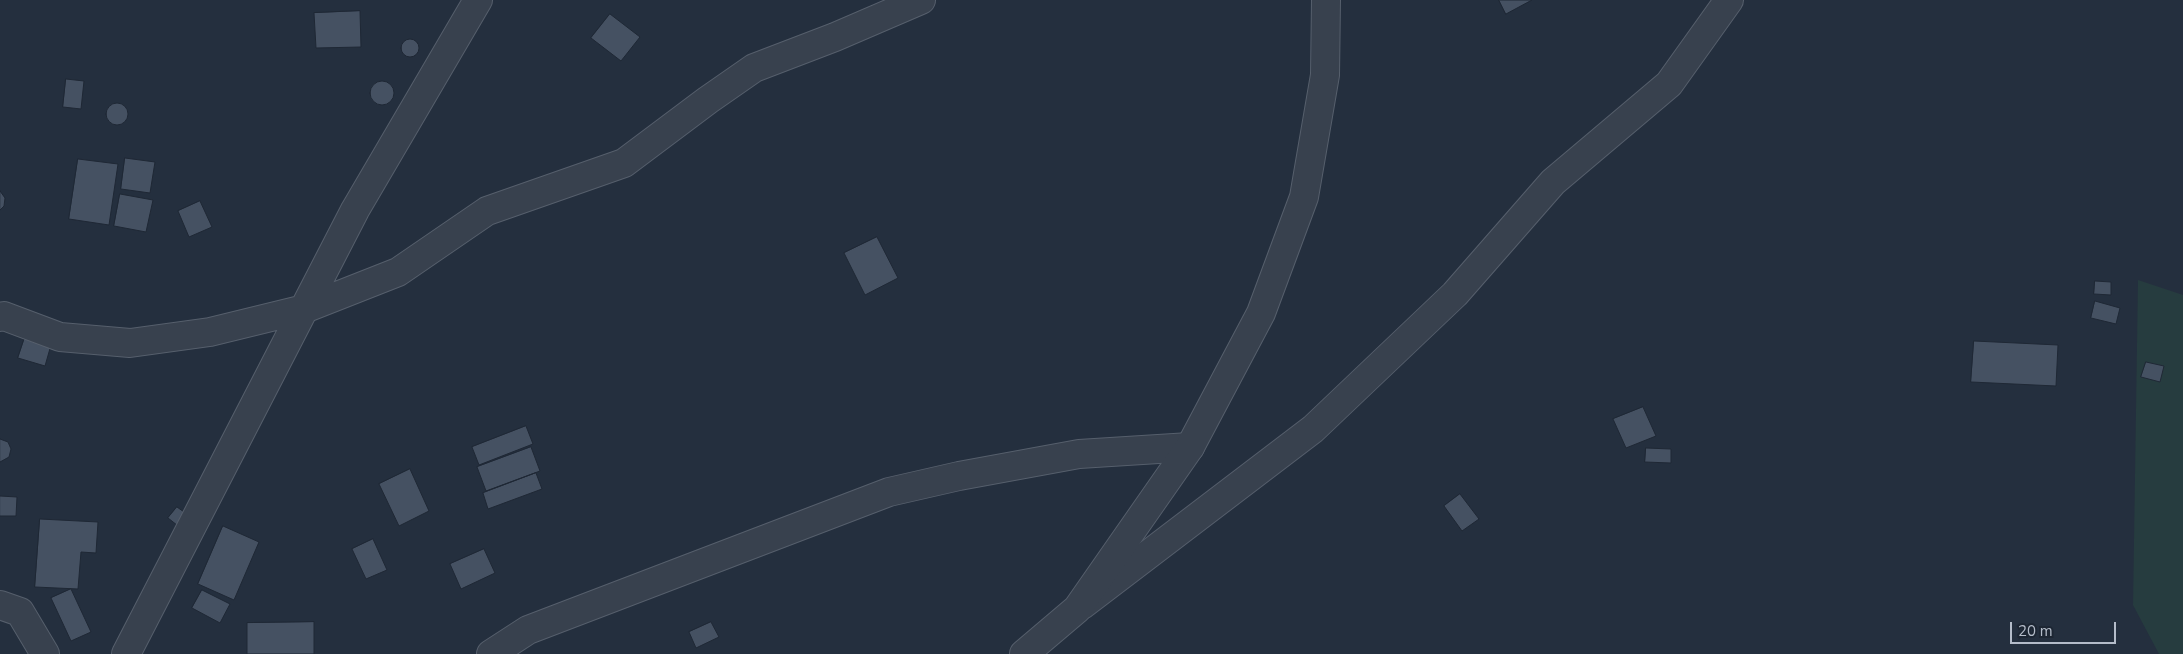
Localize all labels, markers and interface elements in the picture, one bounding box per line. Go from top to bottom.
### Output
scale bar [2013,612,2119,644]
text: 20 m [2018,621,2053,641]

